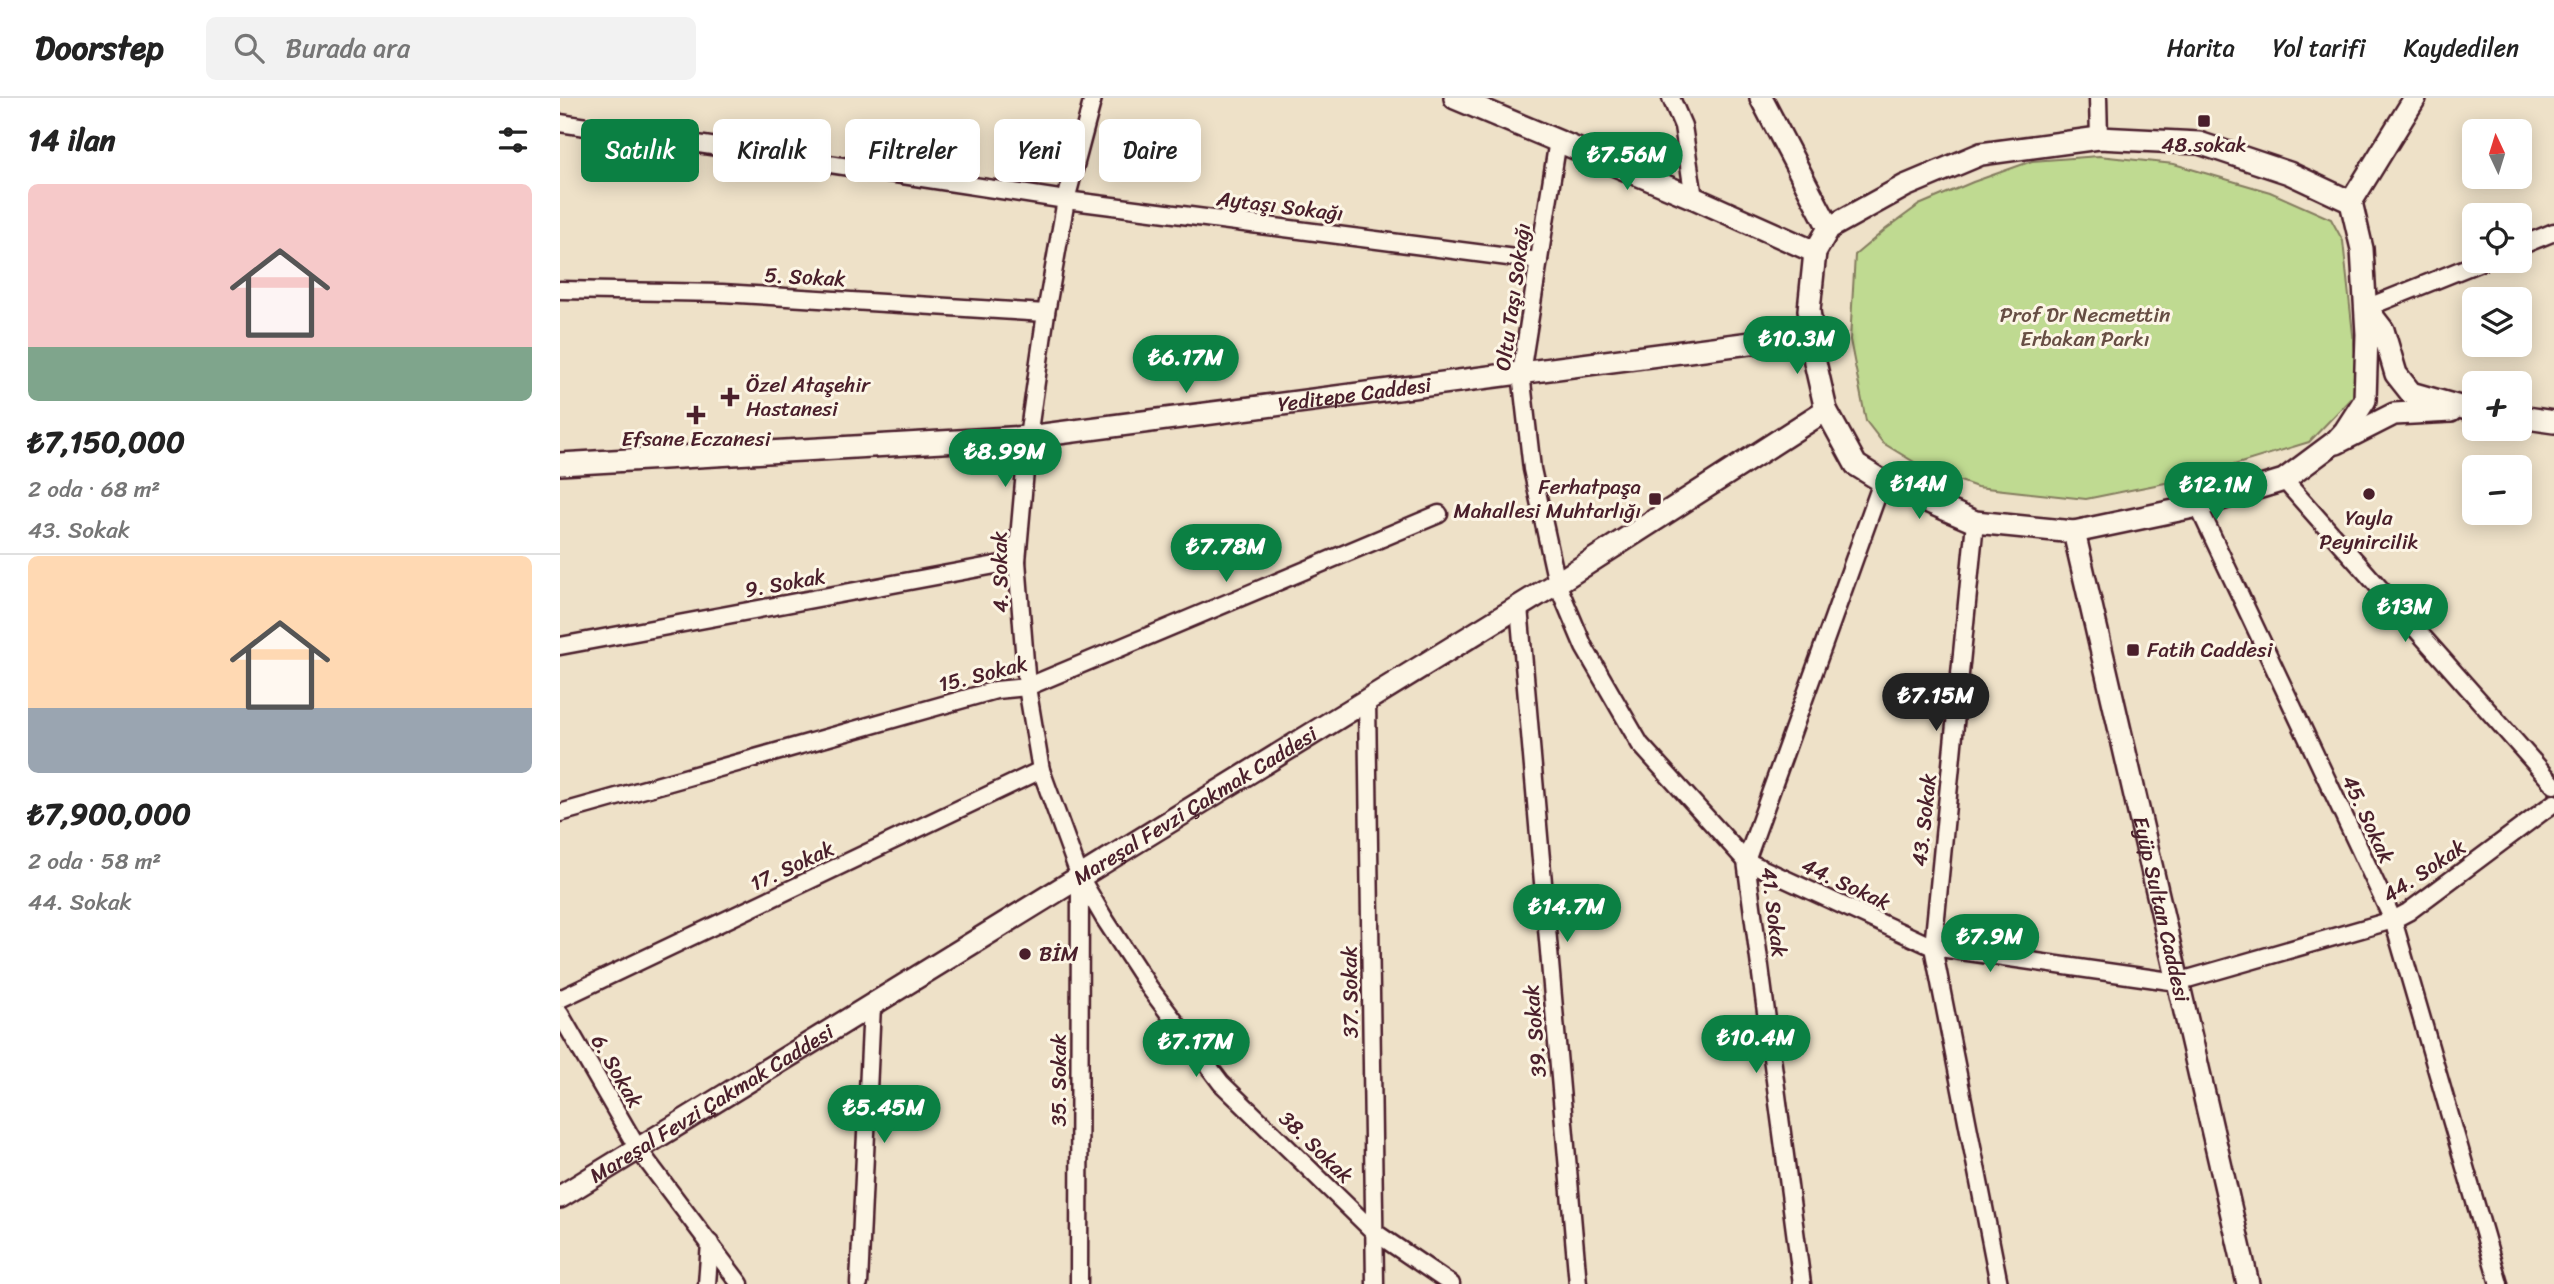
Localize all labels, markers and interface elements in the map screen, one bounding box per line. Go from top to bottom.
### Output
search box [206,17,696,80]
text: Doorstep [35,19,164,77]
text: Burada ara [286,25,410,71]
text: Harita [2167,27,2235,69]
text: Yol tarifi [2273,27,2366,69]
text: Kaydedilen [2404,27,2519,69]
icon: search [230,29,268,67]
text: 14 ilan [28,113,115,167]
marker: 48.sokak [2196,113,2212,129]
chip: Satılık [581,119,699,182]
chip: Kiralık [713,119,831,182]
chip: Filtreler [845,119,980,182]
chip: Yeni [994,119,1085,182]
chip: Daire [1099,119,1201,182]
north arrow [2462,119,2532,189]
map controls [2462,119,2532,525]
icon: filters [494,121,532,159]
place label: 48.sokak [2161,126,2247,164]
pin: ₺7.56M [1570,132,1684,192]
text: ₺7.56M [1588,134,1666,175]
street label: Aytaşı Sokağı [1214,179,1346,233]
button: locate [2462,203,2532,273]
street label: Oltu Taşı Sokağı [1484,221,1542,373]
icon: home [217,230,343,356]
street label: 5. Sokak [763,256,847,298]
button: layers [2462,287,2532,357]
park label: Prof Dr Necmettin Erbakan Parkı [2000,296,2170,358]
pin: ₺10.3M [1740,316,1854,376]
text: ₺10.3M [1759,318,1835,359]
pin: ₺6.17M [1129,336,1243,395]
text: ₺6.17M [1149,337,1223,378]
place label: Özel Ataşehir Hastanesi [746,366,871,428]
street label: Yeditepe Caddesi [1276,366,1435,423]
button: + [2462,371,2532,441]
marker: Özel Ataşehir Hastanesi [720,387,740,407]
marker: Efsane Eczanesi [688,407,704,423]
text: ₺7,150,000 [28,415,185,469]
place label: Efsane Eczanesi [621,420,772,458]
pin: ₺8.99M [948,430,1062,489]
text: ₺8.99M [965,431,1045,472]
button: − [2462,455,2532,525]
pin: ₺14M [1878,462,1960,521]
pin: ₺12.1M [2159,462,2273,522]
text: ₺14M [1891,463,1947,504]
text: ₺12.1M [2180,464,2252,505]
place label: Ferhatpaşa Mahallesi Muhtarlığı [1454,468,1641,530]
text: 2 oda · 68 m² [28,469,160,510]
marker: Yayla Peynircilik [2361,486,2377,502]
marker: Ferhatpaşa Mahallesi Muhtarlığı [1647,491,1663,507]
place label: Yayla Peynircilik [2319,499,2419,561]
text: 43. Sokak [28,510,130,551]
pin: ₺7.78M [1169,524,1283,584]
text: ₺7.78M [1187,526,1265,567]
street label: 4. Sokak [980,531,1020,613]
street label: 9. Sokak [742,557,828,609]
pin: ₺13M [2364,584,2446,644]
text: ₺13M [2378,586,2432,627]
icon: home [217,602,343,728]
place label: Fatih Caddesi [2147,631,2274,669]
marker: Fatih Caddesi [2125,642,2141,658]
street label: 15. Sokak [935,645,1031,703]
pin: ₺7.15M [1879,674,1993,733]
text: ₺7.15M [1898,675,1974,716]
street label: Mareşal Fevzi Çakmak Caddesi [1065,715,1326,896]
street label: 45. Sokak [2331,768,2405,870]
street label: 43. Sokak [1900,772,1948,868]
text: ₺7,900,000 [28,787,191,841]
street label: Eyüp Sultan Caddesi [2121,812,2201,1007]
street label: 44. Sokak [2374,829,2474,913]
street label: 17. Sokak [743,830,841,902]
text: 2 oda · 58 m² [28,841,161,882]
street label: 44. Sokak [1795,847,1897,921]
street label: 41. Sokak [1750,865,1798,959]
text: 44. Sokak [28,882,132,923]
pin: ₺14.7M [1510,884,1624,944]
text: ₺14.7M [1529,886,1605,927]
pin: ₺7.9M [1941,914,2039,974]
text: ₺7.9M [1957,916,2023,957]
place label: BİM [1039,935,1079,973]
marker: BİM [1017,946,1033,962]
street label: 37. Sokak [1330,946,1370,1038]
street label: 39. Sokak [1512,983,1558,1079]
street label: Mareşal Fevzi Çakmak Caddesi [582,1013,842,1194]
pin: ₺10.4M [1699,1016,1813,1075]
text: ₺10.4M [1717,1017,1795,1058]
pin: ₺7.17M [1139,1020,1253,1079]
text: ₺7.17M [1159,1021,1233,1062]
street label: 6. Sokak [580,1027,654,1115]
street label: 35. Sokak [1040,1034,1078,1126]
pin: ₺5.45M [827,1086,941,1145]
text: ₺5.45M [844,1087,924,1128]
street label: 38. Sokak [1269,1101,1363,1193]

